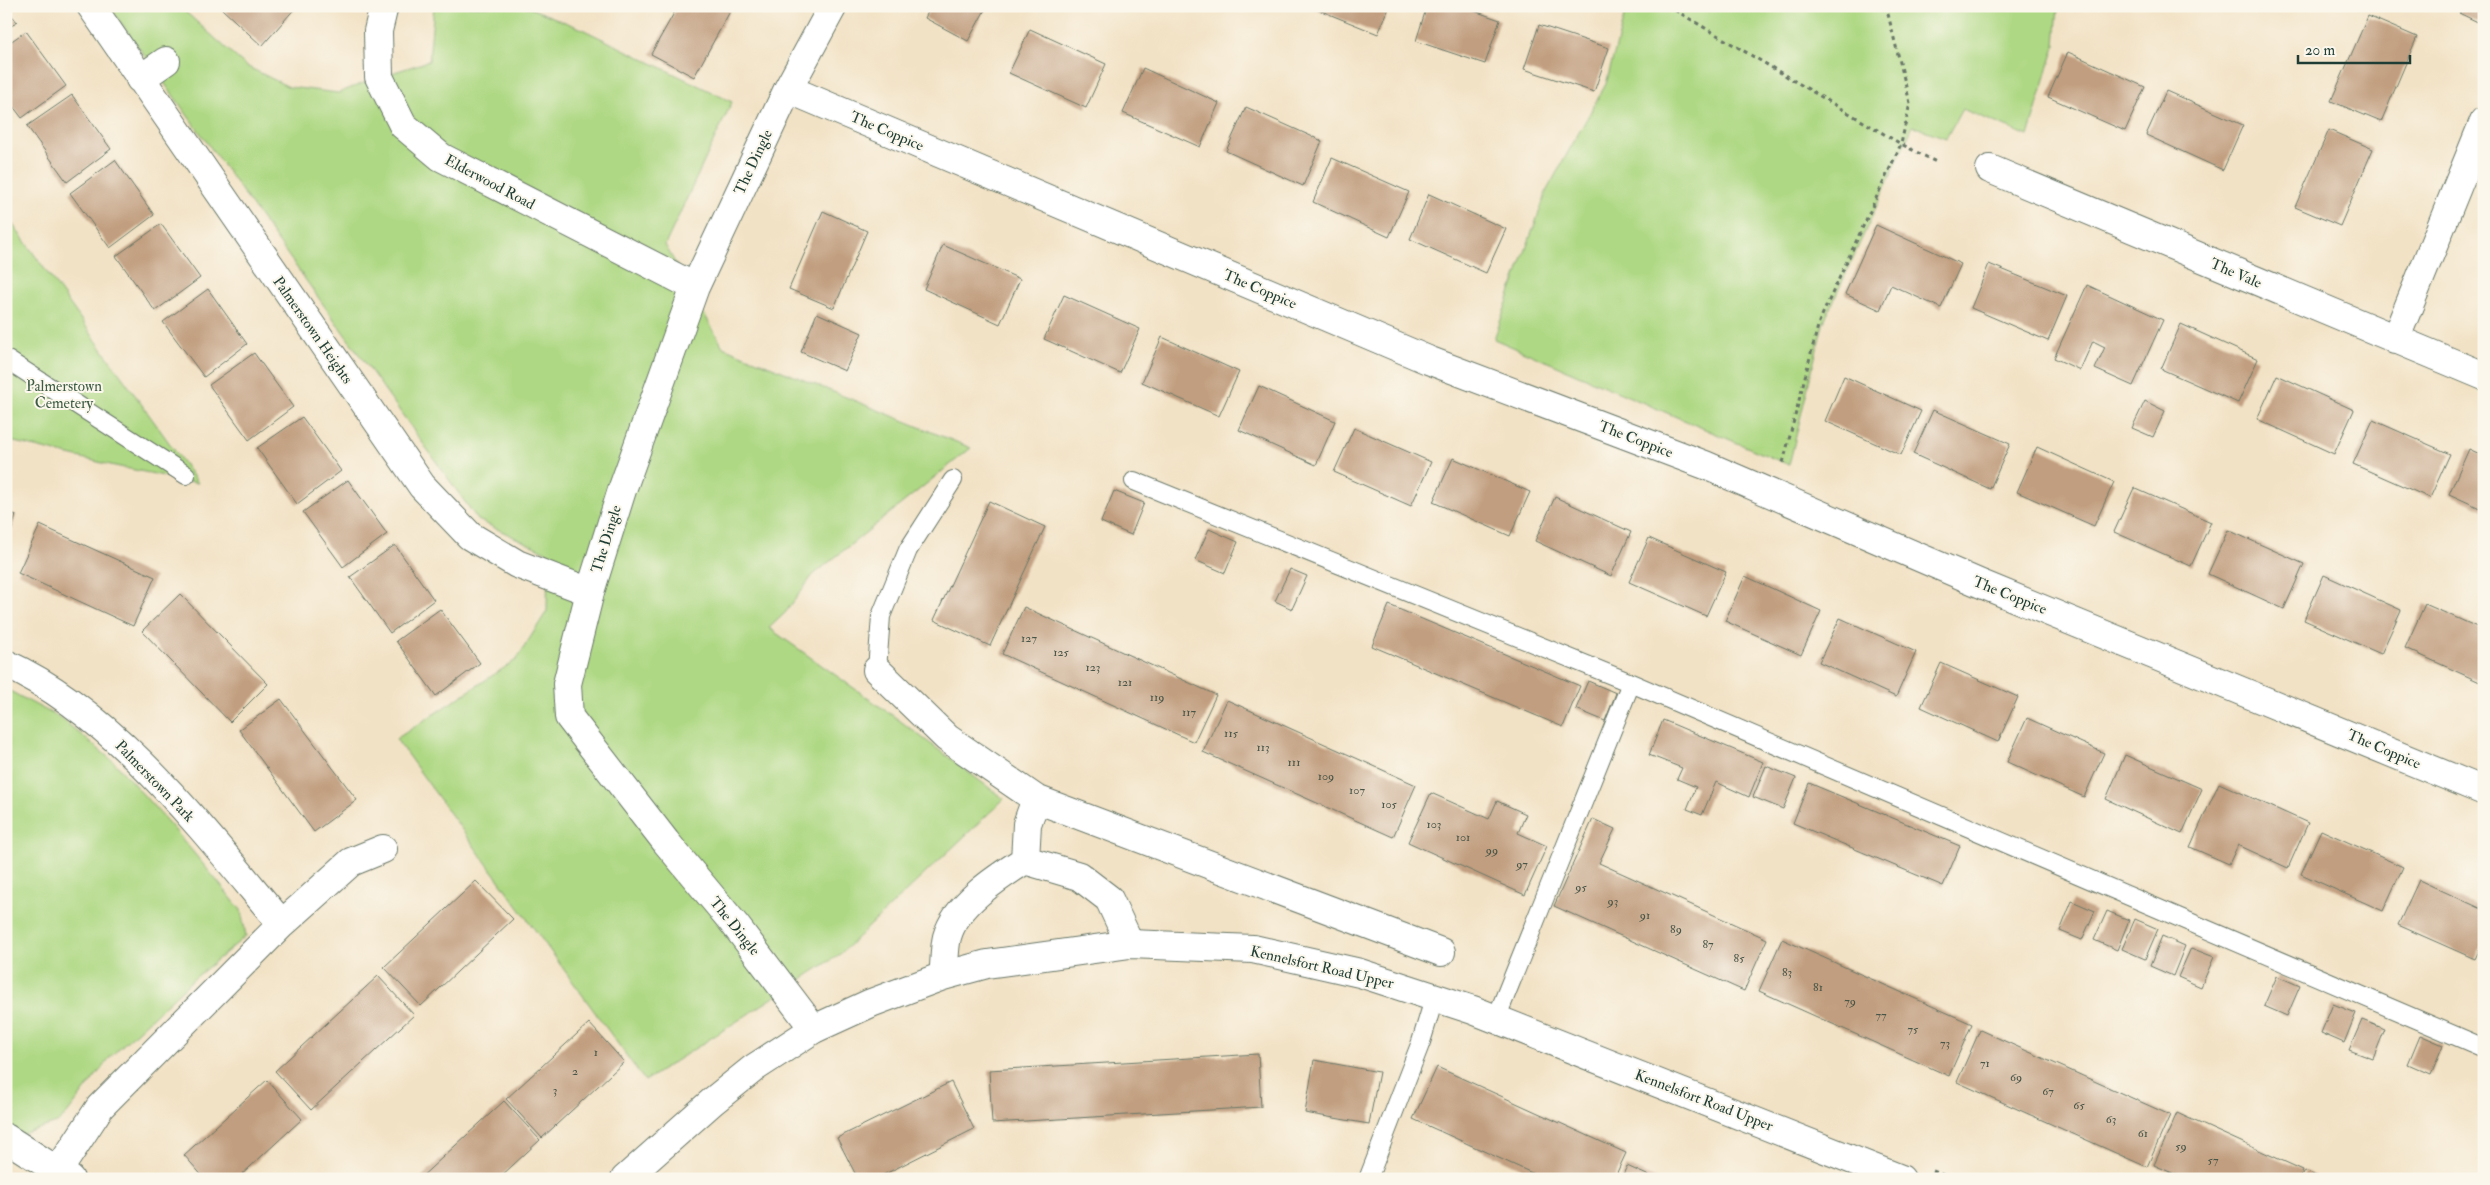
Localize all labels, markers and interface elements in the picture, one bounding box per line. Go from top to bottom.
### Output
scale bar [2298,32,2410,64]
text: 20 m [2305,41,2335,60]
street label: The Coppice [847,107,926,156]
street label: The Dingle [730,127,777,198]
street label: Elderwood Road [441,151,539,214]
street label: The Vale [2207,254,2264,293]
street label: The Coppice [1220,265,1299,314]
street label: Palmerstown Heights [268,273,357,388]
park label: Palmerstown Cemetery [26,377,102,413]
street label: The Coppice [1596,417,1676,463]
street label: The Dingle [587,503,626,575]
street label: The Coppice [1970,572,2050,620]
house number: 127 [1021,631,1037,646]
house number: 125 [1053,645,1070,660]
house number: 123 [1086,660,1100,675]
house number: 121 [1118,675,1132,690]
house number: 119 [1150,690,1164,705]
house number: 117 [1182,705,1197,720]
street label: The Coppice [2344,725,2423,774]
house number: 115 [1224,726,1239,741]
street label: Palmerstown Park [111,736,198,826]
house number: 113 [1256,740,1270,755]
house number: 111 [1288,755,1300,770]
house number: 109 [1318,769,1334,784]
house number: 107 [1349,783,1365,798]
house number: 105 [1381,797,1398,812]
house number: 103 [1427,817,1441,832]
house number: 101 [1456,830,1470,845]
house number: 99 [1485,843,1498,858]
house number: 97 [1515,857,1528,872]
house number: 95 [1574,880,1587,895]
street label: The Dingle [705,893,764,959]
house number: 93 [1607,894,1618,909]
house number: 91 [1639,908,1650,923]
house number: 89 [1670,922,1682,937]
house number: 87 [1702,937,1714,952]
street label: Kennelsfort Road Upper [1248,942,1396,994]
house number: 85 [1734,951,1745,966]
house number: 83 [1782,965,1792,980]
house number: 81 [1813,980,1823,995]
house number: 79 [1844,994,1856,1009]
house number: 77 [1875,1008,1887,1023]
house number: 75 [1908,1022,1919,1037]
house number: 73 [1940,1036,1950,1051]
house number: 1 [594,1045,598,1060]
house number: 71 [1980,1056,1990,1071]
house number: 2 [572,1064,578,1079]
street label: Kennelsfort Road Upper [1632,1065,1776,1137]
house number: 69 [2010,1070,2022,1085]
house number: 3 [553,1083,557,1098]
house number: 67 [2042,1084,2054,1099]
house number: 65 [2073,1098,2085,1113]
house number: 63 [2106,1112,2116,1127]
house number: 61 [2138,1126,2148,1141]
house number: 59 [2175,1139,2187,1154]
house number: 57 [2208,1153,2219,1168]

